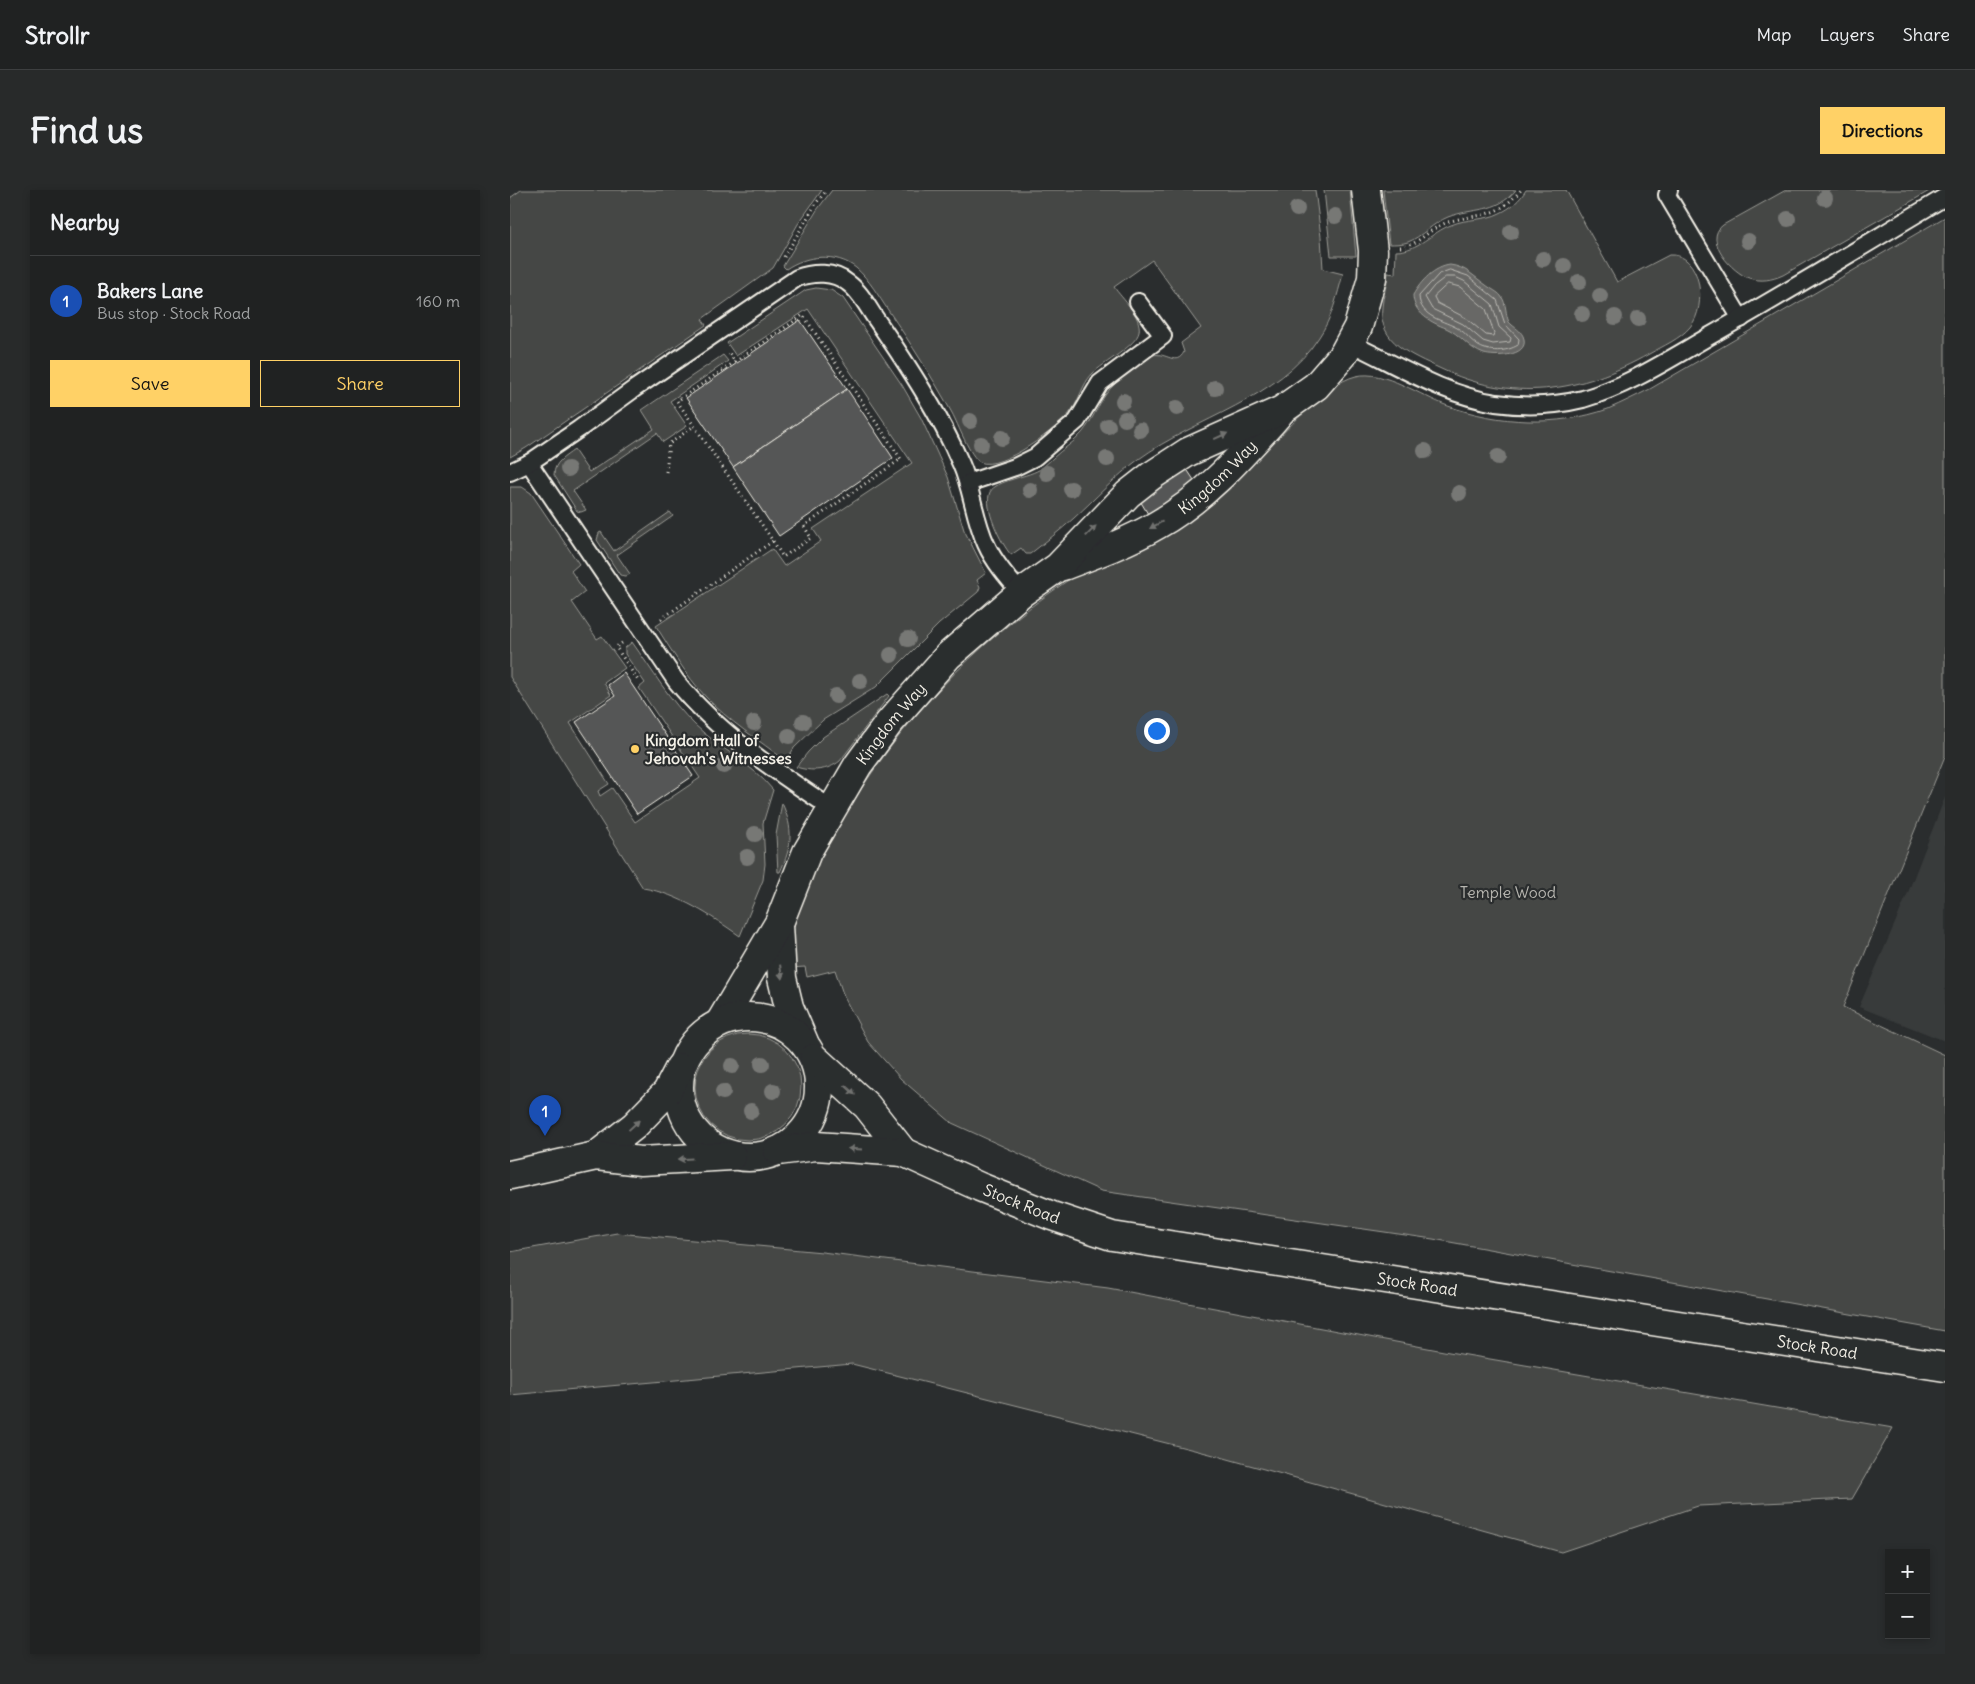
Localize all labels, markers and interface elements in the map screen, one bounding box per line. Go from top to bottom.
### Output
text: Strollr [25,20,90,50]
text: Map [1756,23,1791,46]
text: Layers [1819,23,1875,46]
text: Share [1903,23,1950,46]
button: Directions [1820,107,1945,154]
text: Find us [30,108,143,152]
text: Nearby [50,209,120,236]
text: Bakers Lane [97,279,203,303]
text: 1 [63,291,69,311]
text: 160 m [416,291,460,311]
text: Bus stop · Stock Road [97,303,251,323]
button: Save [50,360,250,407]
button: Share [260,360,460,407]
one-way arrow [1214,432,1228,440]
street label: Kingdom Way [1174,436,1261,518]
one-way arrow [1149,521,1164,529]
one-way arrow [1085,526,1097,538]
street label: Kingdom Way [852,678,930,769]
your location [1144,718,1170,744]
place label: Kingdom Hall of Jehovah's Witnesses [645,730,792,768]
marker: Kingdom Hall of Jehovah's Witnesses [629,743,641,755]
park label: Temple Wood [1460,882,1556,902]
one-way arrow [777,964,785,980]
one-way arrow [844,1084,856,1096]
pin: 1 [529,1095,561,1136]
one-way arrow [628,1119,640,1131]
one-way arrow [846,1145,862,1153]
one-way arrow [677,1155,693,1163]
street label: Stock Road [980,1179,1062,1228]
street label: Stock Road [1376,1268,1459,1300]
street label: Stock Road [1776,1331,1859,1363]
map controls [1885,1549,1930,1639]
button: + [1885,1549,1930,1594]
button: − [1885,1594,1930,1639]

